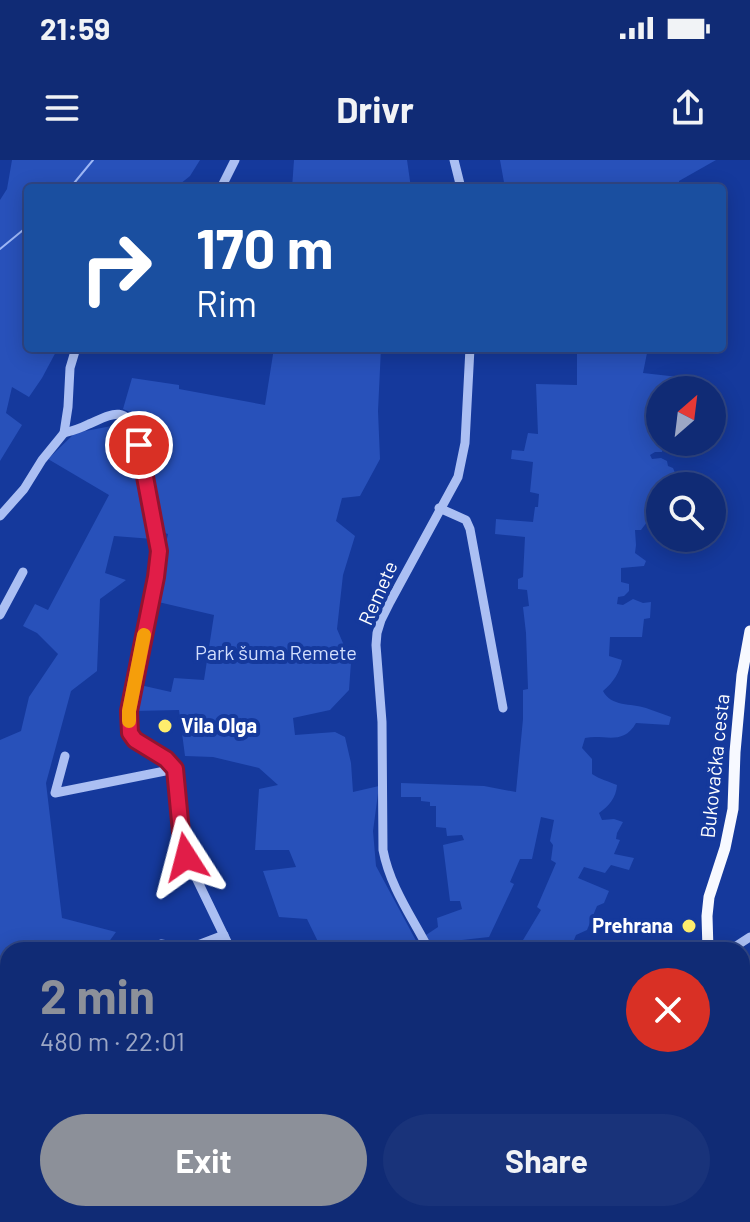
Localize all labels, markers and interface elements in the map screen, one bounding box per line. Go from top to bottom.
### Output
text: 21:59 [40,10,110,46]
icon: menu [40,86,84,130]
icon: share [666,86,710,130]
text: Drivr [336,87,414,130]
text: 170 m [196,213,333,280]
icon: right [64,216,168,320]
text: Rim [196,281,257,324]
north arrow [646,376,726,456]
map controls [646,376,726,552]
pin [105,411,173,479]
icon: arrive [117,423,161,467]
button: search [646,472,726,552]
street label: Remete [352,557,402,628]
park label: Park šuma Remete [195,640,357,664]
street label: Bukovačka cesta [694,693,734,839]
place label: Vila Olga [181,713,257,737]
marker: Vila Olga [156,717,174,735]
position arrow [144,815,228,899]
place label: Prehrana [592,913,673,937]
marker: Prehrana [680,917,698,935]
text: 2 min [40,966,155,1024]
button: close [626,968,710,1052]
text: 480 m · 22:01 [40,1025,185,1056]
button: Exit [40,1114,367,1206]
button: Share [383,1114,710,1206]

